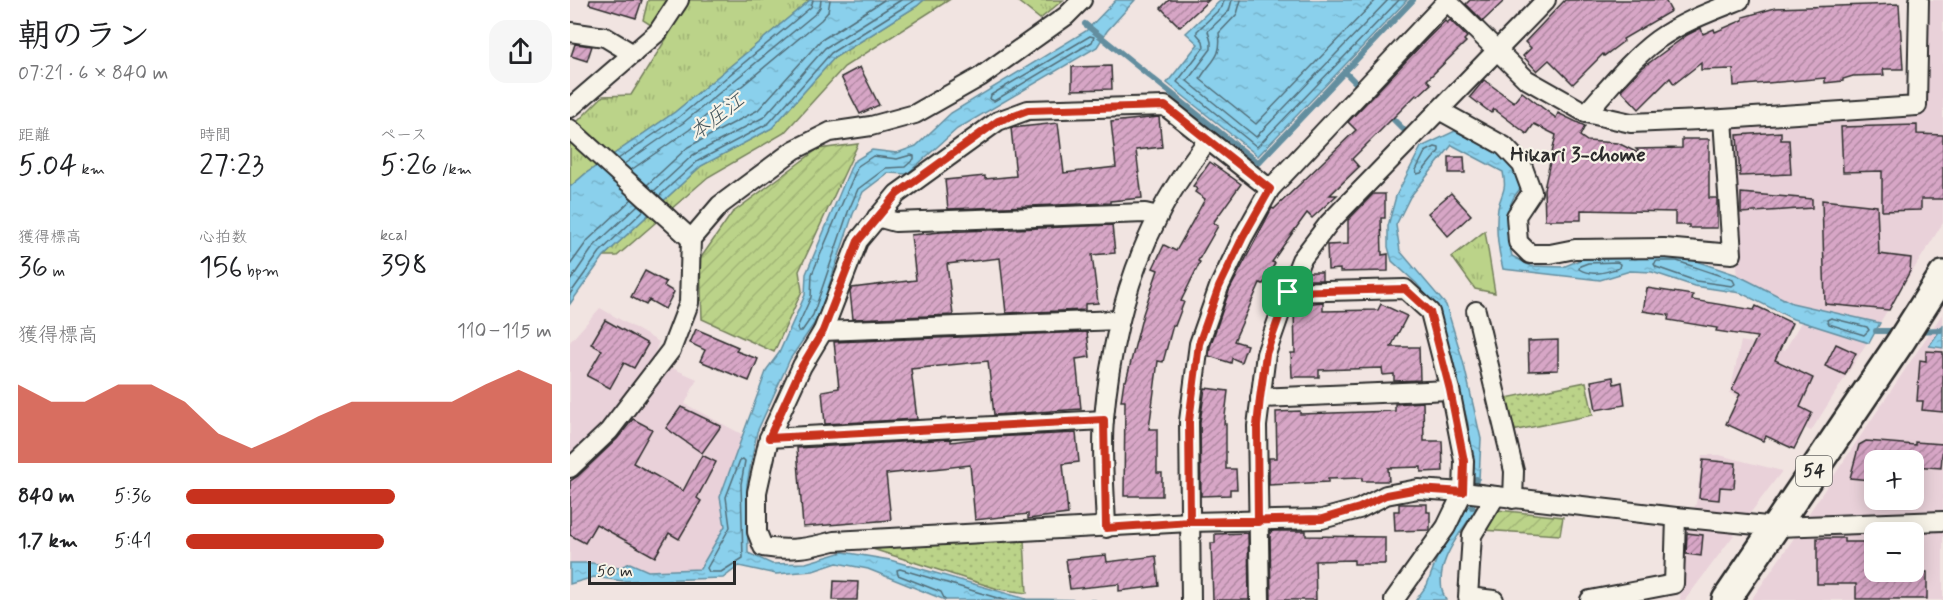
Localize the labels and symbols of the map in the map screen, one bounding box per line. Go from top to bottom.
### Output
water label: 本庄江 [683,86,751,147]
district label: Hikari 3-chome [1510,141,1646,169]
pin [1262,266,1313,317]
road number: 54 [1796,456,1832,486]
scale bar [588,558,736,586]

